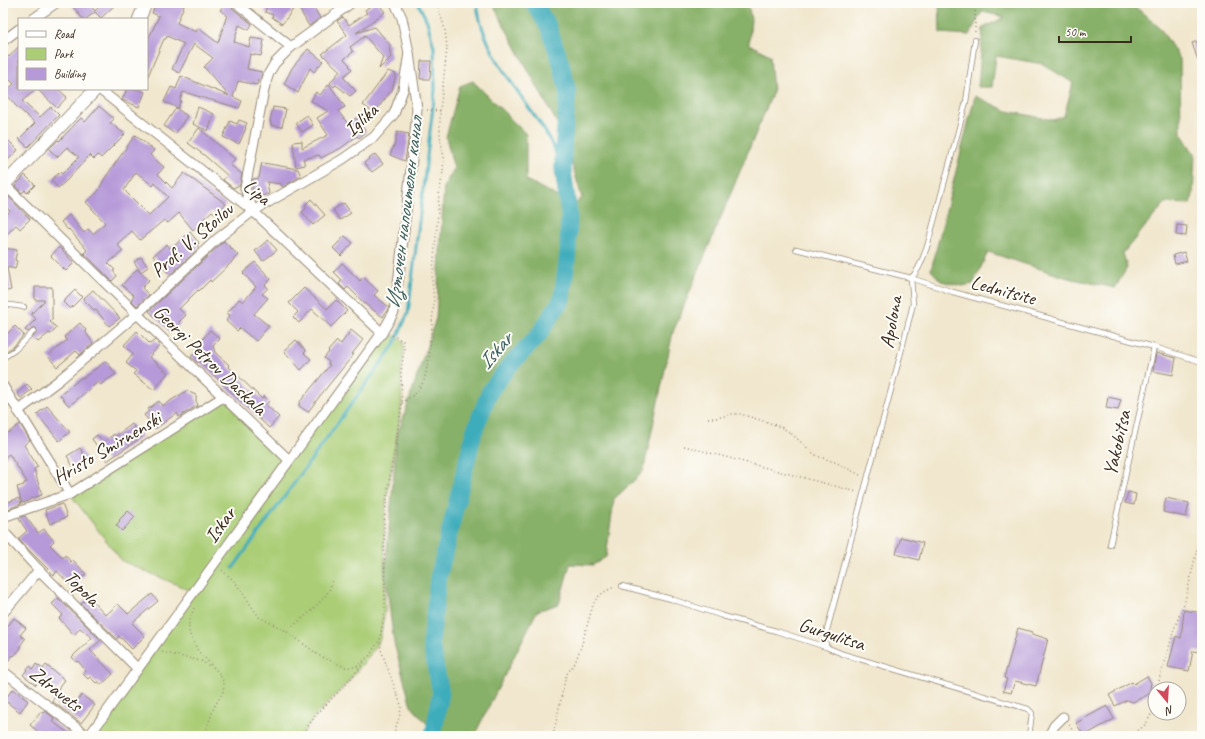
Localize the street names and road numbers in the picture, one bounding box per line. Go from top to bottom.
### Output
street label: Iglika [339,97,385,142]
street label: Lipa [238,173,277,212]
street label: Prof. V. Stoilov [146,196,240,283]
street label: Lednitsite [968,269,1040,311]
street label: Apolona [874,292,908,350]
street label: Georgi Petrov Daskala [148,300,273,422]
street label: Hristo Smirnenski [48,405,168,490]
street label: Yakobitsa [1097,407,1137,478]
street label: Iskar [199,501,242,548]
street label: Topola [59,565,106,612]
street label: Gurgulitsa [796,612,869,657]
street label: Zdravets [25,661,89,719]

